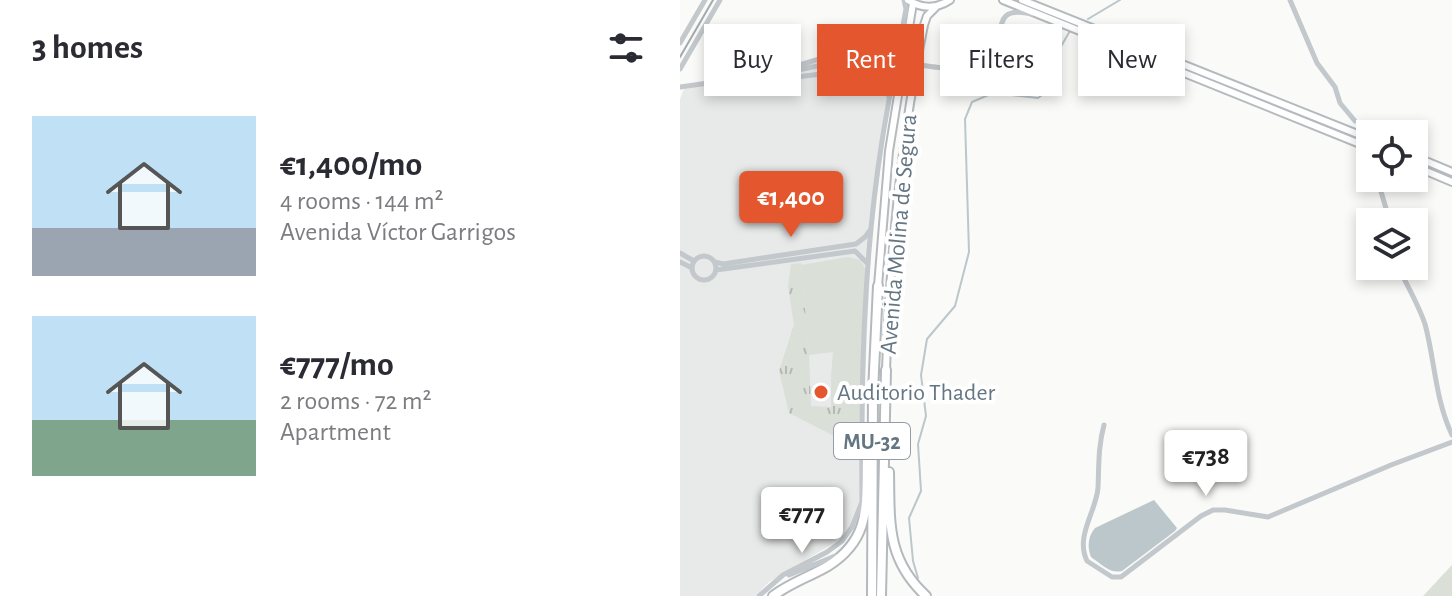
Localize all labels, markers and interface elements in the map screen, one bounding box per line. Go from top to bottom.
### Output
chip: Buy [704,24,801,96]
chip: Rent [817,24,924,96]
chip: Filters [940,24,1062,96]
chip: New [1078,24,1185,96]
icon: filters [604,26,648,70]
text: 3 homes [32,31,143,65]
street label: Avenida Molina de Segura [877,113,921,355]
map controls [1356,120,1428,280]
button: locate [1356,120,1428,192]
icon: home [96,148,192,244]
text: €1,400/mo [280,148,422,182]
pin: €1,400 [726,171,856,239]
text: €1,400 [757,184,825,210]
text: 4 rooms · 144 m² [280,188,444,214]
button: layers [1356,208,1428,280]
text: Avenida Víctor Garrigos [280,219,516,245]
icon: home [96,348,192,444]
text: €777/mo [280,348,394,382]
place label: Auditorio Thader [837,381,996,405]
marker: Auditorio Thader [812,383,830,401]
text: 2 rooms · 72 m² [280,388,432,414]
text: Apartment [280,419,391,445]
road number: MU-32 [834,423,910,459]
pin: €738 [1159,430,1253,498]
text: €738 [1182,443,1230,469]
pin: €777 [755,487,849,555]
text: €777 [779,500,825,526]

